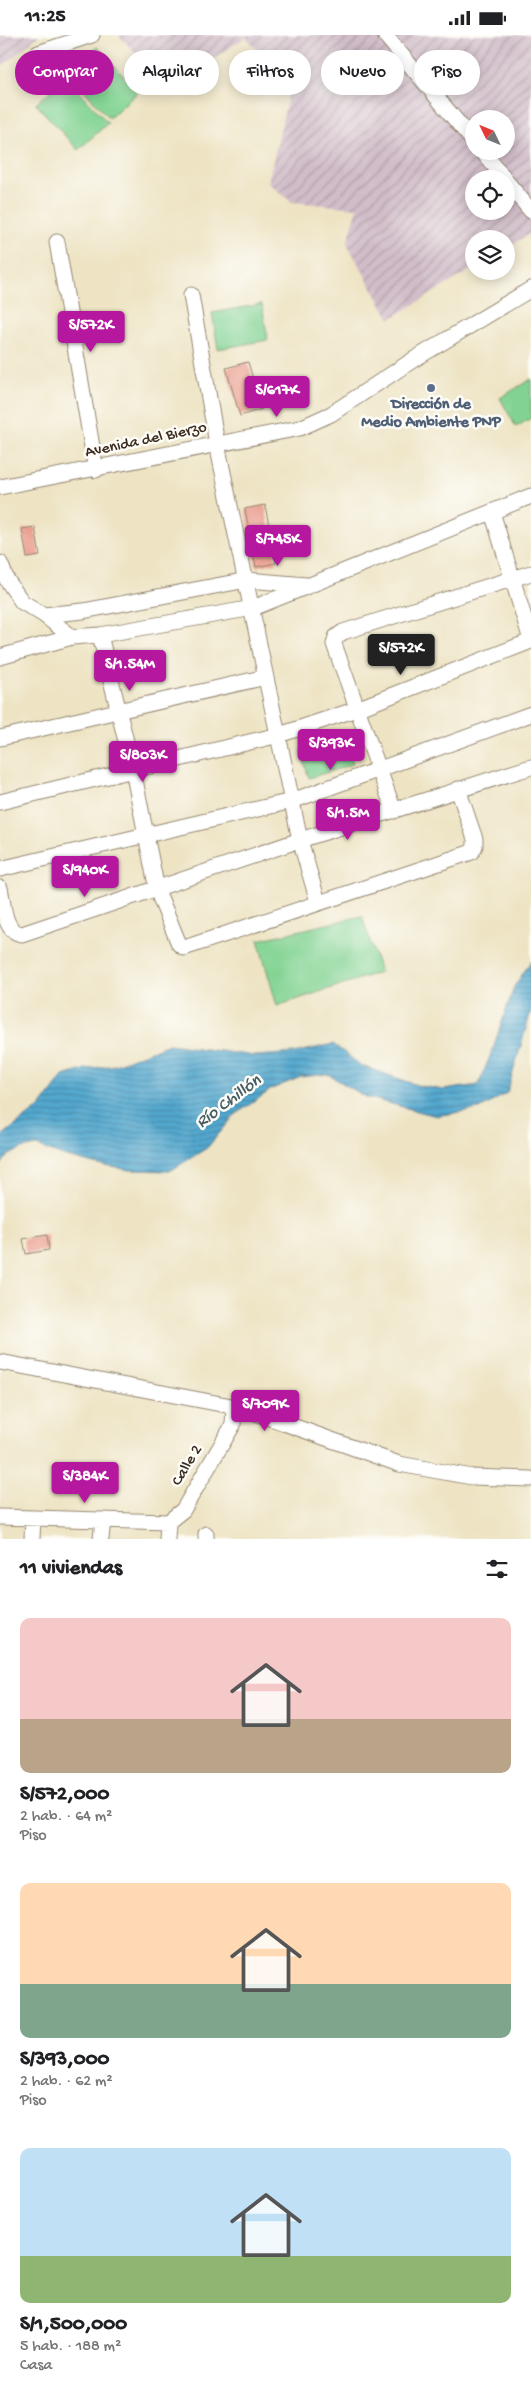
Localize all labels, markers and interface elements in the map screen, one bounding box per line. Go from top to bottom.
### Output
text: 11:25 [25,6,66,29]
chip: Comprar [15,50,114,95]
chip: Alquilar [124,50,219,95]
chip: Filtros [229,50,311,95]
chip: Nuevo [321,50,404,95]
chip: Piso [414,50,480,95]
north arrow [465,110,515,160]
map controls [465,110,515,280]
button: locate [465,170,515,220]
button: layers [465,230,515,280]
pin: S/572K [50,311,132,353]
text: S/572K [69,317,113,336]
pin: S/617K [236,375,318,418]
text: S/617K [256,382,298,401]
marker: Dirección de Medio Ambiente PNP [425,382,437,394]
place label: Dirección de Medio Ambiente PNP [361,396,502,433]
street label: Avenida del Bierzo [84,419,208,463]
pin: S/745K [237,525,319,567]
text: S/745K [256,531,300,550]
pin: S/572K [360,633,442,676]
text: S/572K [379,640,423,659]
pin: S/1.54M [84,649,176,692]
text: S/1.54M [105,656,155,675]
pin: S/393K [290,729,372,771]
text: S/393K [309,735,353,754]
pin: S/803K [102,741,184,783]
text: S/803K [120,747,166,766]
pin: S/1.5M [307,799,389,841]
text: S/1.5M [327,805,369,824]
pin: S/940K [44,855,126,898]
text: S/940K [63,862,107,881]
water label: Río Chillón [192,1070,266,1133]
pin: S/709K [224,1389,306,1432]
text: S/709K [242,1396,288,1415]
street label: Calle 2 [168,1442,208,1490]
pin: S/384K [44,1461,126,1504]
text: S/384K [63,1468,107,1487]
icon: filters [483,1555,511,1583]
text: 11 viviendas [20,1557,122,1582]
icon: home [221,1650,311,1740]
text: S/572,000 [20,1783,109,1808]
text: 2 hab. · 64 m² [20,1808,112,1827]
text: Piso [20,1827,47,1846]
icon: home [221,1915,311,2005]
text: S/393,000 [20,2048,109,2073]
text: 2 hab. · 62 m² [20,2073,113,2092]
text: Piso [20,2092,47,2111]
icon: home [221,2180,311,2270]
text: S/1,500,000 [20,2313,127,2338]
text: 5 hab. · 188 m² [20,2338,121,2357]
text: Casa [20,2357,52,2376]

